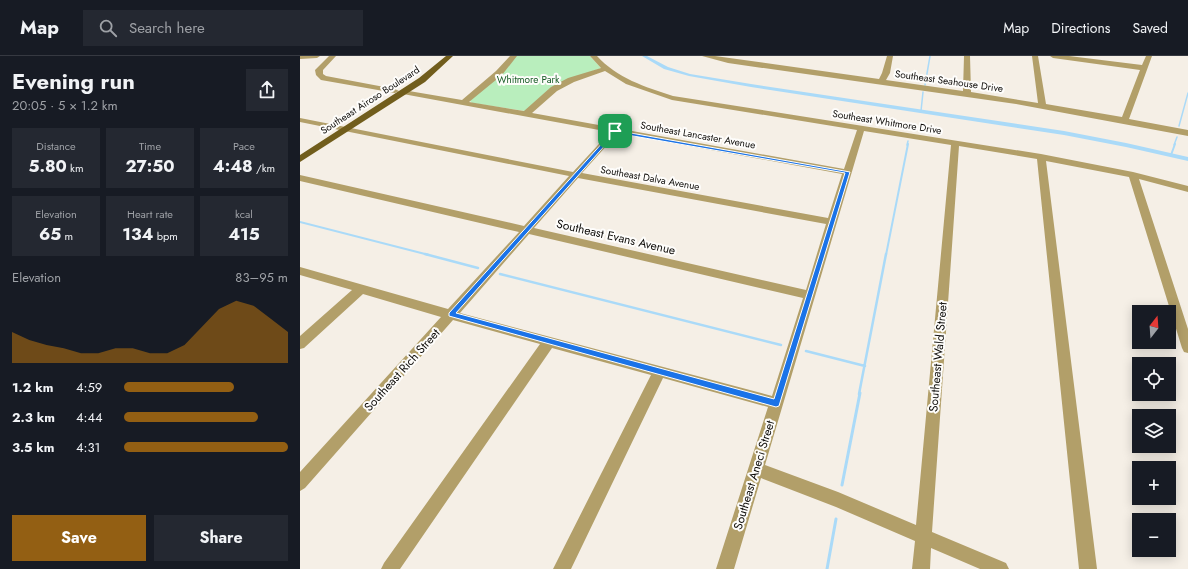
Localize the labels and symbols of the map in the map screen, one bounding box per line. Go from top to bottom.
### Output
street label: Southeast Airoso Boulevard [317,62,423,138]
street label: Southeast Seahouse Drive [894,66,1004,96]
park label: Whitmore Park [497,72,560,87]
street label: Southeast Whitmore Drive [831,106,943,138]
pin [598,114,632,148]
street label: Southeast Lancaster Avenue [639,117,757,153]
street label: Southeast Dalva Avenue [599,162,701,194]
street label: Southeast Evans Avenue [555,215,677,259]
street label: Southeast Wald Street [924,301,952,413]
north arrow [1132,305,1176,349]
street label: Southeast Rich Street [360,325,444,415]
street label: Southeast Aneci Street [729,418,779,532]

